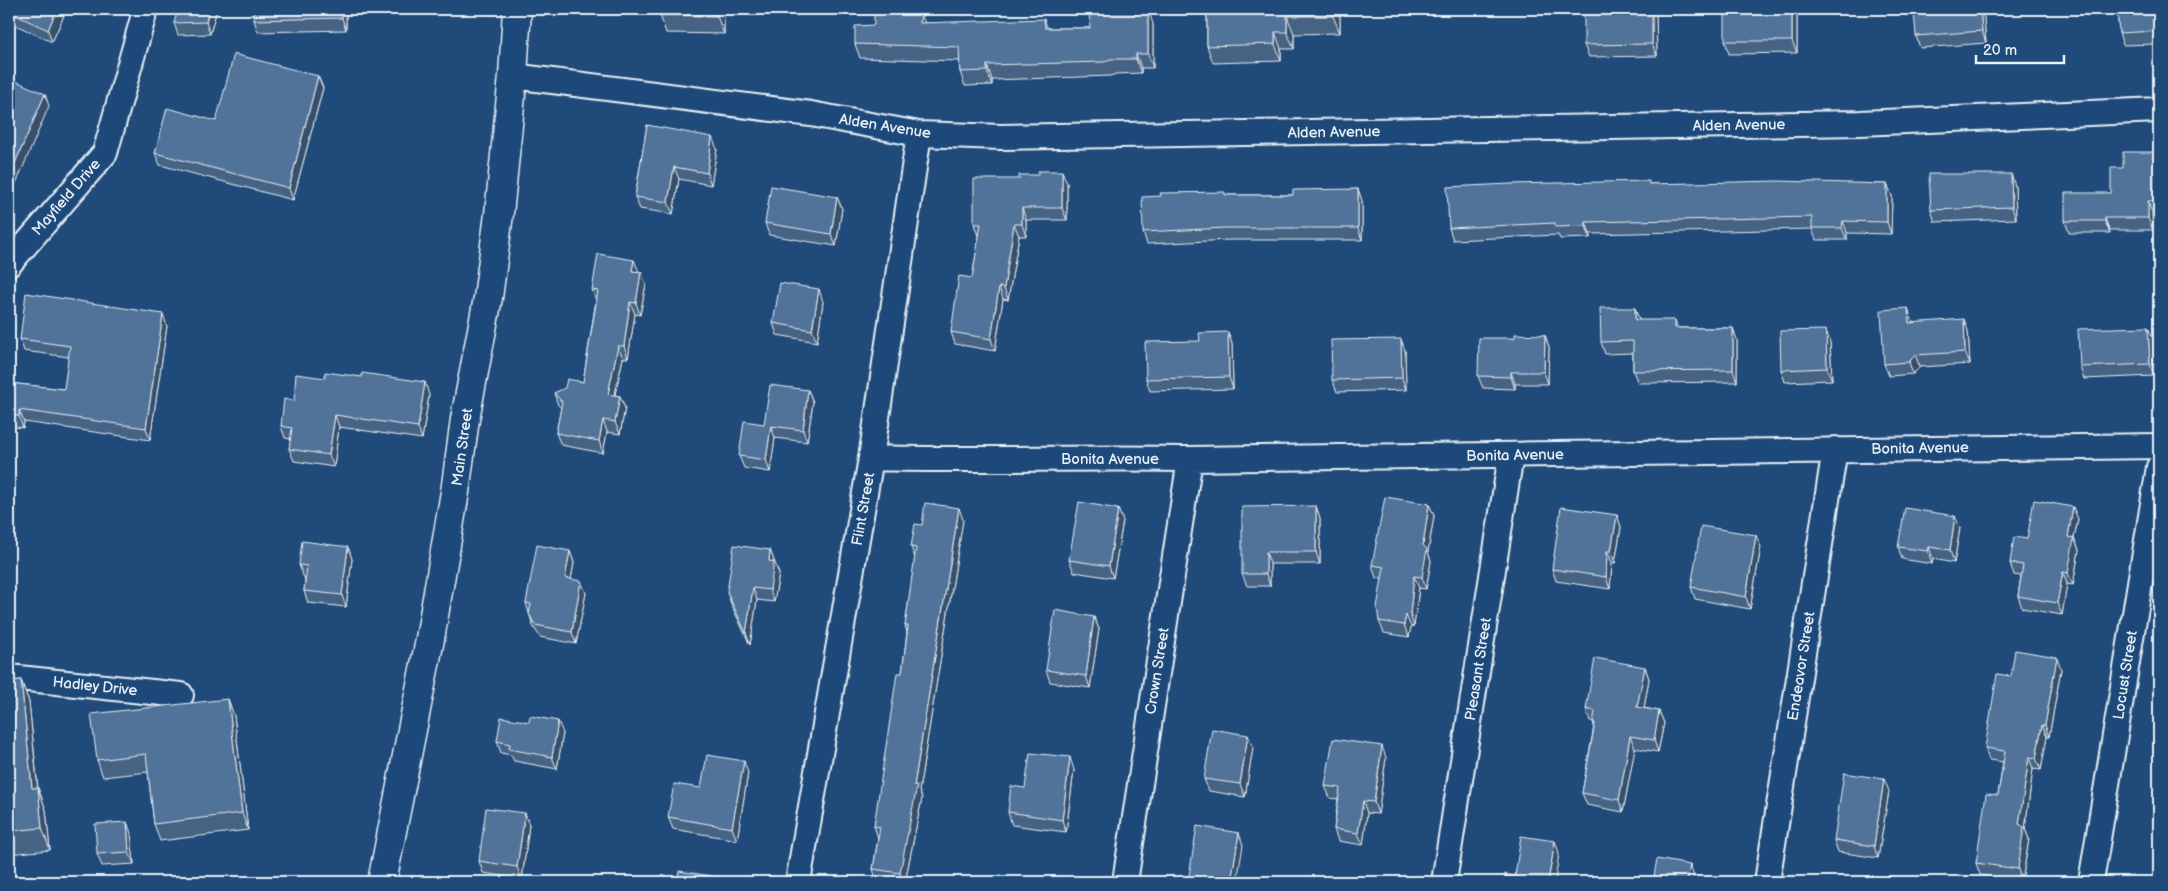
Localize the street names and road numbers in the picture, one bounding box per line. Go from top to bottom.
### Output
street label: Alden Avenue [838,110,932,143]
street label: Alden Avenue [1692,115,1786,136]
street label: Alden Avenue [1287,122,1381,143]
street label: Mayfield Drive [28,155,105,240]
street label: Main Street [448,407,477,487]
street label: Bonita Avenue [1871,438,1969,459]
street label: Bonita Avenue [1466,445,1564,466]
street label: Bonita Avenue [1061,450,1159,469]
street label: Flint Street [848,471,879,547]
street label: Endeavor Street [1783,610,1820,722]
street label: Pleasant Street [1461,616,1496,722]
street label: Crown Street [1141,626,1174,716]
street label: Locust Street [2109,629,2142,721]
street label: Hadley Drive [52,673,138,700]

